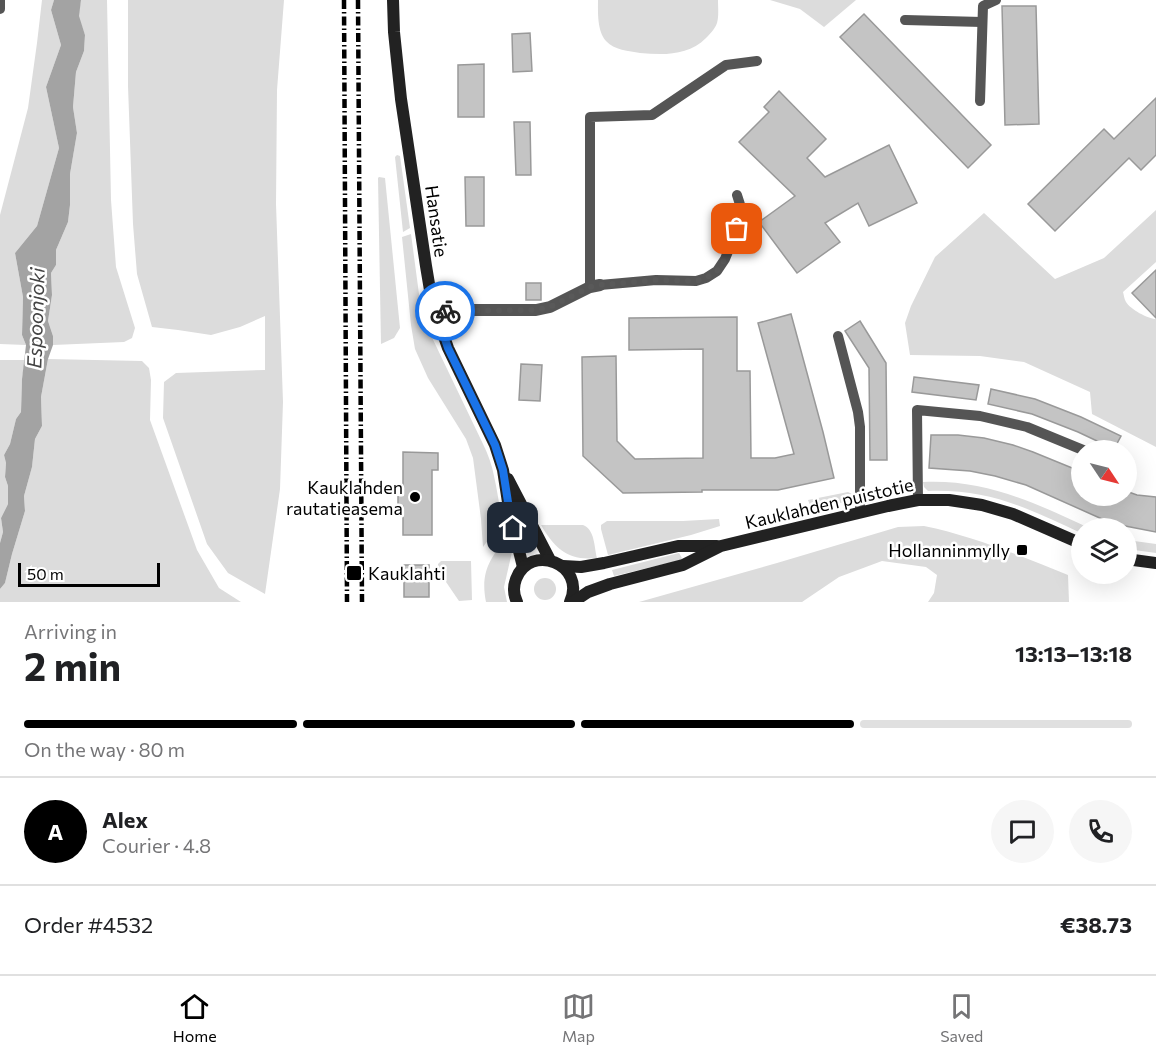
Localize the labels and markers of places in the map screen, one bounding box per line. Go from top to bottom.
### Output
pin [711,203,762,254]
place label: Kauklahden rautatieasema [286,476,403,519]
marker: Kauklahden rautatieasema [408,490,422,504]
pin [487,502,538,553]
place label: Hollanninmylly [888,539,1010,561]
marker: Hollanninmylly [1015,543,1029,557]
place label: Kauklahti [368,562,446,584]
marker: Kauklahti [345,564,363,582]

